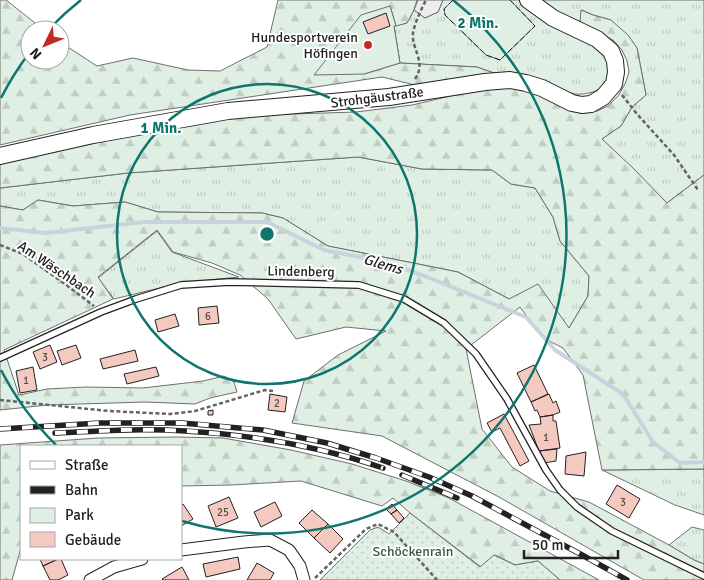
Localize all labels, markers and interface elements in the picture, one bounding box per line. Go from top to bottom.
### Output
text: 2 Min. [458,14,498,32]
north arrow [20,20,70,70]
place label: Hundesportverein Höfingen [251,29,358,62]
marker: Hundesportverein Höfingen [362,39,374,51]
text: N [26,44,45,63]
street label: Strohgäustraße [330,83,425,112]
text: 1 Min. [141,119,181,137]
centre of rings [258,225,276,243]
street label: Am Wäschbach [15,237,99,302]
water label: Glems [361,250,406,279]
street label: Lindenberg [267,262,335,281]
house number: 6 [205,310,211,323]
house number: 3 [42,351,48,364]
house number: 1 [23,374,29,387]
house number: 2 [274,397,280,410]
house number: 1 [543,431,549,444]
legend [20,445,182,560]
text: Straße [65,456,109,474]
text: Bahn [65,481,98,499]
house number: 3 [620,496,626,509]
text: Park [65,506,94,524]
house number: 25 [217,506,229,519]
scale bar [524,528,618,560]
text: Gebäude [65,531,121,549]
text: 50 m [532,536,563,554]
park label: Schöckenrain [373,543,453,560]

